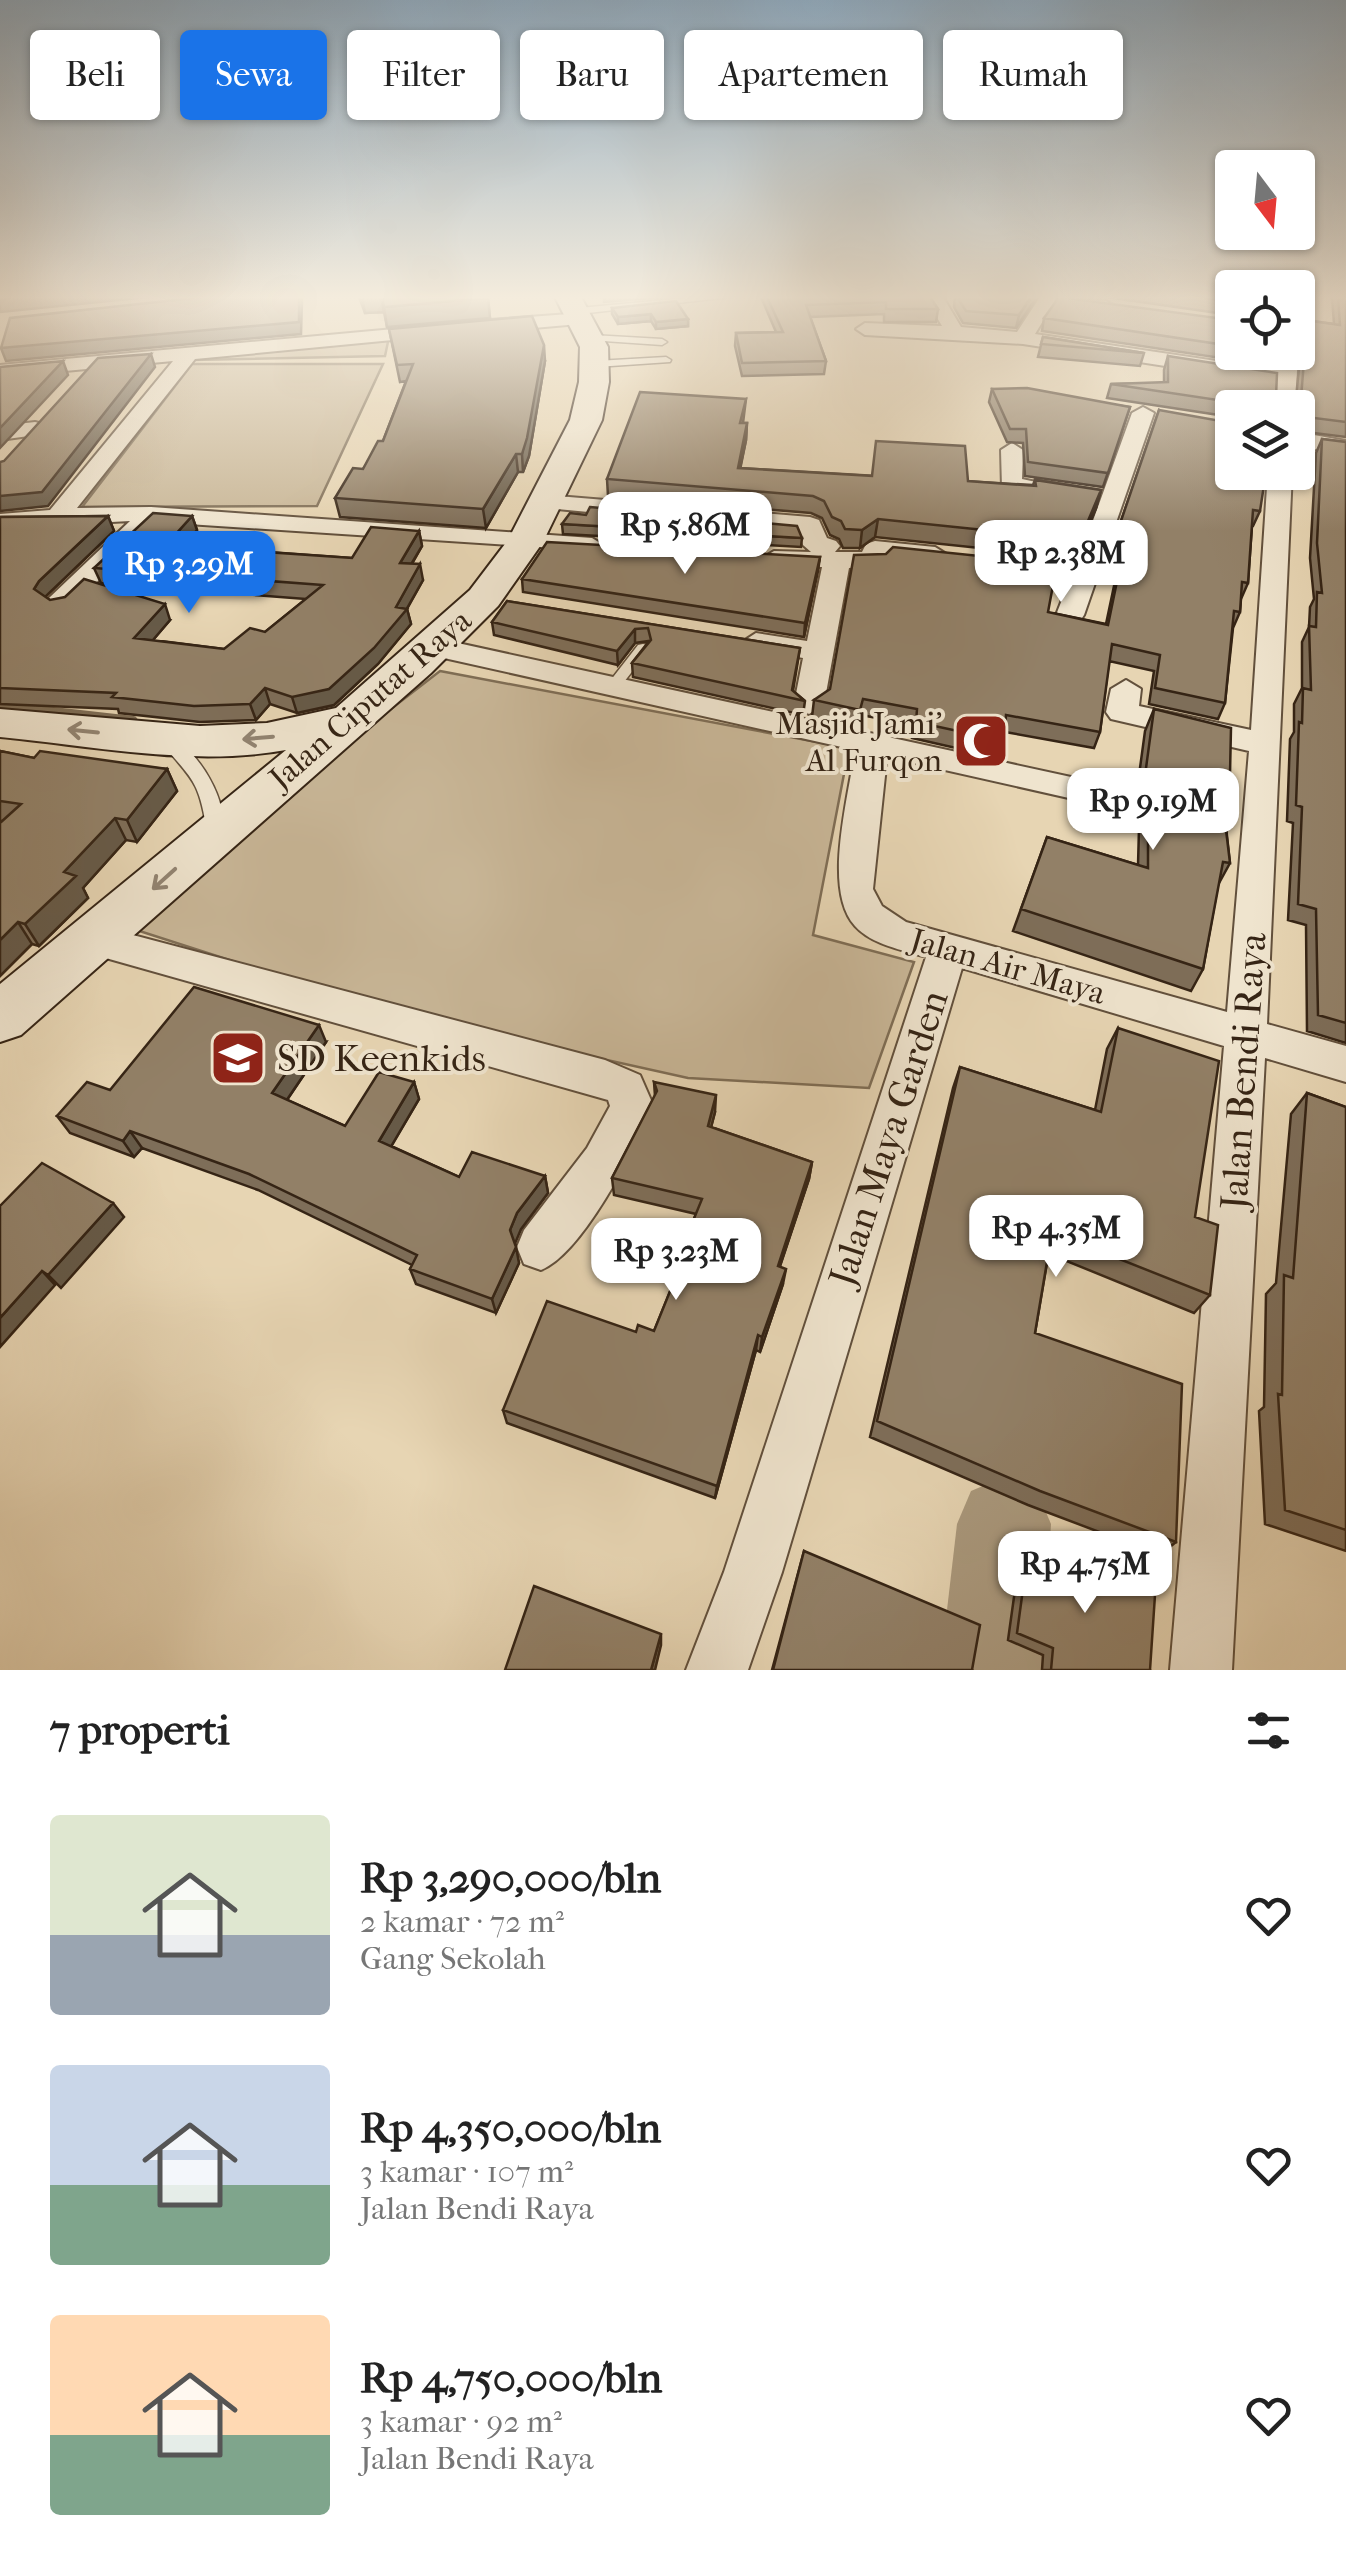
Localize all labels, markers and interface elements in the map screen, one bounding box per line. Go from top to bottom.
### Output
chip: Beli [30,30,160,120]
chip: Sewa [180,30,327,120]
chip: Filter [347,30,500,120]
chip: Baru [520,30,664,120]
chip: Apartemen [684,30,923,120]
chip: Rumah [943,30,1123,120]
north arrow [1215,150,1315,250]
map controls [1215,150,1315,490]
button: locate [1215,270,1315,370]
button: layers [1215,390,1315,490]
pin: Rp 5.86M [582,492,788,577]
text: Rp 5.86M [620,506,750,543]
pin: Rp 2.38M [958,520,1164,605]
pin: Rp 3.29M [86,531,292,616]
text: Rp 2.38M [997,534,1125,571]
text: Rp 3.29M [124,545,254,582]
street label: Jalan Ciputat Raya [260,601,480,799]
place label: Masjid Jami' Al Furqon [775,705,942,779]
mosque icon: Masjid Jami' Al Furqon [951,711,1011,771]
one-way arrow [68,721,100,740]
one-way arrow [243,729,275,748]
pin: Rp 9.19M [1050,768,1256,853]
text: Rp 9.19M [1089,782,1217,819]
one-way arrow [152,867,177,890]
street label: Jalan Air Maya [903,920,1111,1012]
street label: Jalan Bendi Raya [1211,931,1276,1214]
street label: Jalan Maya Garden [819,985,958,1295]
school or university icon: SD Keenkids [208,1028,268,1088]
place label: SD Keenkids [277,1036,486,1081]
pin: Rp 4.35M [953,1195,1159,1280]
text: Rp 4.35M [991,1209,1121,1246]
pin: Rp 3.23M [573,1218,779,1303]
text: Rp 3.23M [613,1232,739,1269]
pin: Rp 4.75M [982,1531,1188,1616]
text: Rp 4.75M [1020,1545,1150,1582]
icon: filters [1241,1703,1296,1758]
text: 7 properti [50,1706,230,1755]
text: Rp 3,290,000/bln [360,1854,661,1903]
icon: home [130,1855,250,1975]
icon: heart [1241,1888,1296,1943]
text: 2 kamar · 72 m² [360,1903,564,1940]
text: Gang Sekolah [360,1940,546,1977]
text: Rp 4,350,000/bln [360,2104,661,2153]
icon: home [130,2105,250,2225]
icon: heart [1241,2138,1296,2193]
text: 3 kamar · 107 m² [360,2153,573,2190]
text: Jalan Bendi Raya [360,2190,594,2227]
text: Rp 4,750,000/bln [360,2354,662,2403]
icon: home [130,2355,250,2475]
icon: heart [1241,2388,1296,2443]
text: 3 kamar · 92 m² [360,2403,562,2440]
text: Jalan Bendi Raya [360,2440,594,2477]

